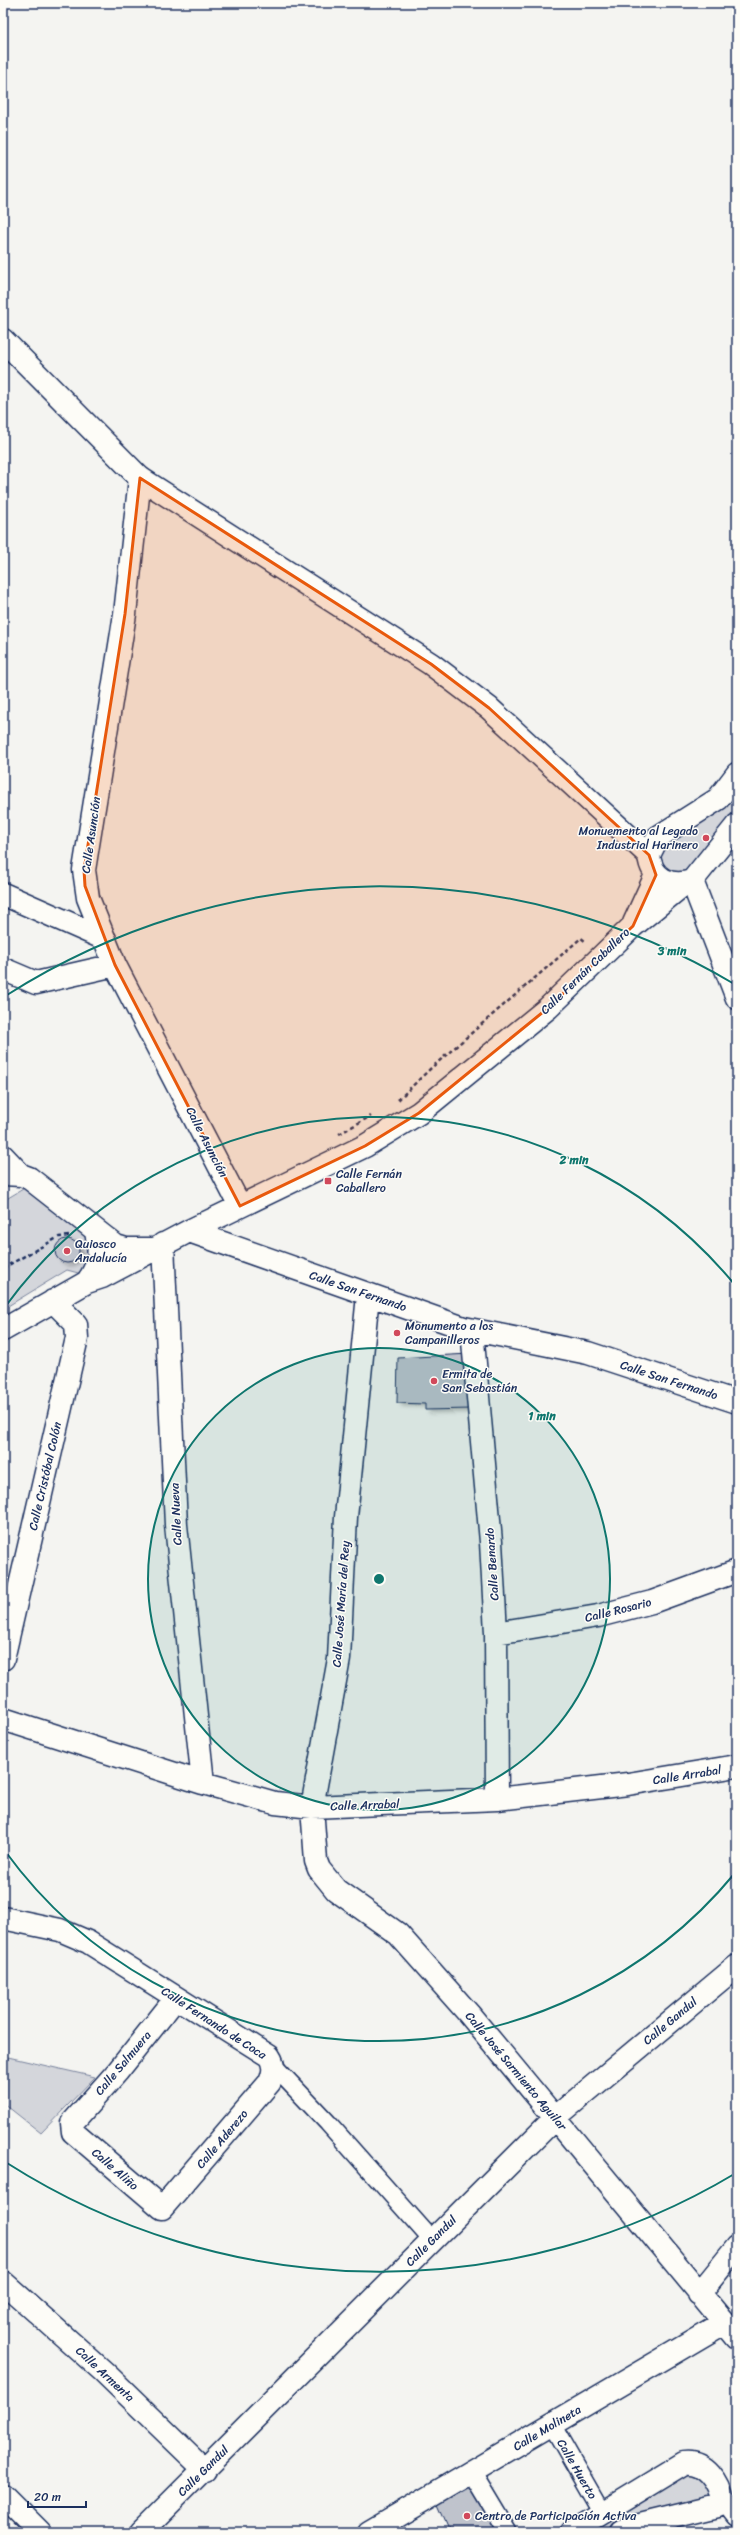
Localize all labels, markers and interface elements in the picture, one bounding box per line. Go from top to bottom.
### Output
street label: Calle Asunción [75,795,107,875]
place label: Monuemento al Legado Industrial Harinero [578,820,698,856]
marker: Monuemento al Legado Industrial Harinero [701,833,711,843]
street label: Calle Fernán Caballero [535,922,635,1020]
text: 3 min [657,940,687,962]
street label: Calle Asunción [180,1103,235,1182]
text: 2 min [558,1149,589,1171]
place label: Calle Fernán Caballero [336,1163,402,1199]
marker: Calle Fernán Caballero [323,1176,333,1186]
place label: Quiosco Andalucía [74,1233,127,1269]
marker: Quiosco Andalucía [62,1246,72,1256]
street label: Calle San Fernando [306,1264,410,1318]
place label: Monumento a los Campanilleros [405,1315,493,1351]
marker: Monumento a los Campanilleros [392,1328,402,1338]
street label: Calle San Fernando [617,1354,721,1406]
place label: Ermita de San Sebastián [442,1363,518,1399]
marker: Ermita de San Sebastián [429,1376,439,1386]
text: 1 min [528,1405,556,1427]
street label: Calle Cristóbal Colón [22,1419,68,1532]
street label: Calle Nueva [163,1481,189,1546]
street label: Calle Benardo [478,1527,506,1601]
street label: Calle José María del Rey [326,1539,356,1668]
centre of rings [372,1572,386,1586]
street label: Calle Rosario [582,1591,654,1629]
street label: Calle Arrabal [651,1759,723,1791]
street label: Calle Arrabal [330,1793,401,1817]
street label: Calle Fernando de Coca [157,1980,272,2066]
street label: Calle Gandul [638,1991,703,2051]
street label: Calle José Sarmiento Aguilar [459,2006,573,2136]
street label: Calle Salmuera [89,2026,157,2100]
street label: Calle Aderezo [190,2104,254,2174]
street label: Calle Aliño [86,2142,144,2196]
street label: Calle Gandul [400,2210,462,2272]
street label: Calle Armenta [70,2340,140,2408]
street label: Calle Molineta [509,2399,585,2457]
street label: Calle Huerto [551,2434,603,2504]
street label: Calle Gandul [172,2440,234,2502]
scale bar [28,2483,86,2509]
text: 20 m [34,2486,61,2508]
place label: Centro de Participación Activa [475,2505,637,2527]
marker: Centro de Participación Activa [462,2511,472,2521]

